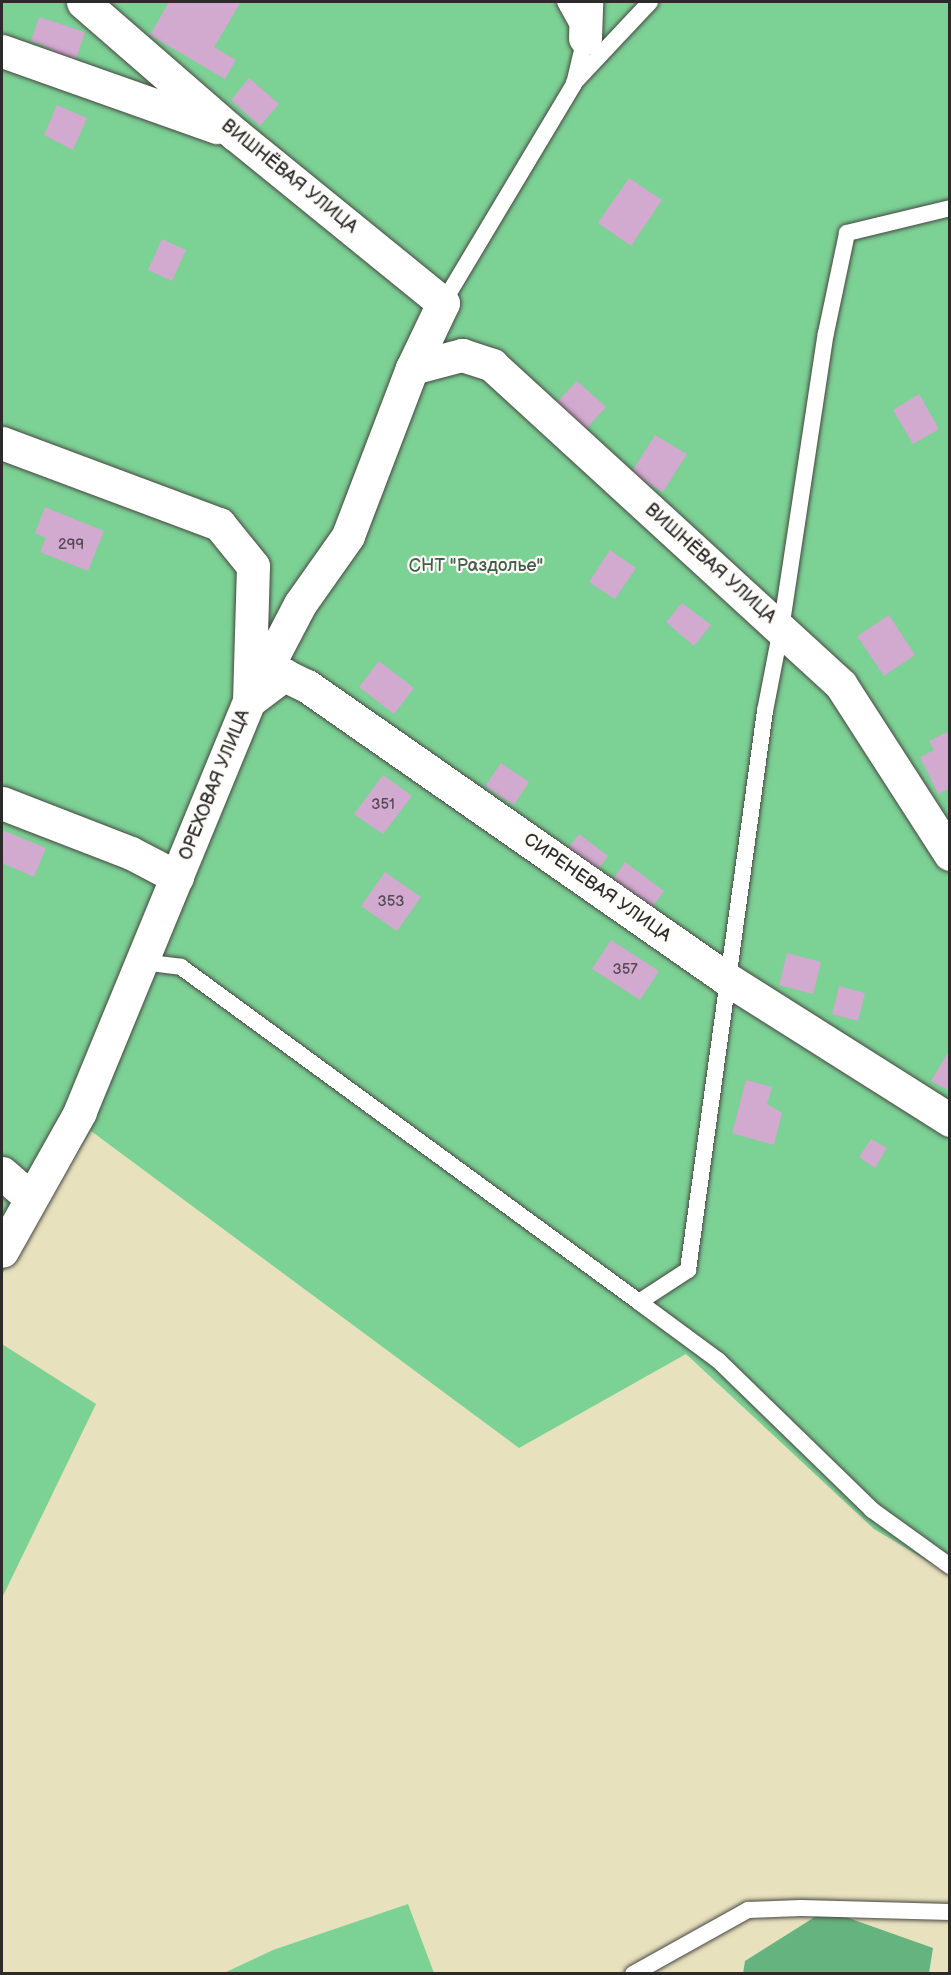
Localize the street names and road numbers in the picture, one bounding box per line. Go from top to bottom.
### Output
street label: ВИШНЁВАЯ УЛИЦА [217,116,361,238]
street label: ВИШНЁВАЯ УЛИЦА [640,500,780,628]
street label: ОРЕХОВАЯ УЛИЦА [175,707,255,863]
street label: СИРЕНЕВАЯ УЛИЦА [519,829,675,947]

